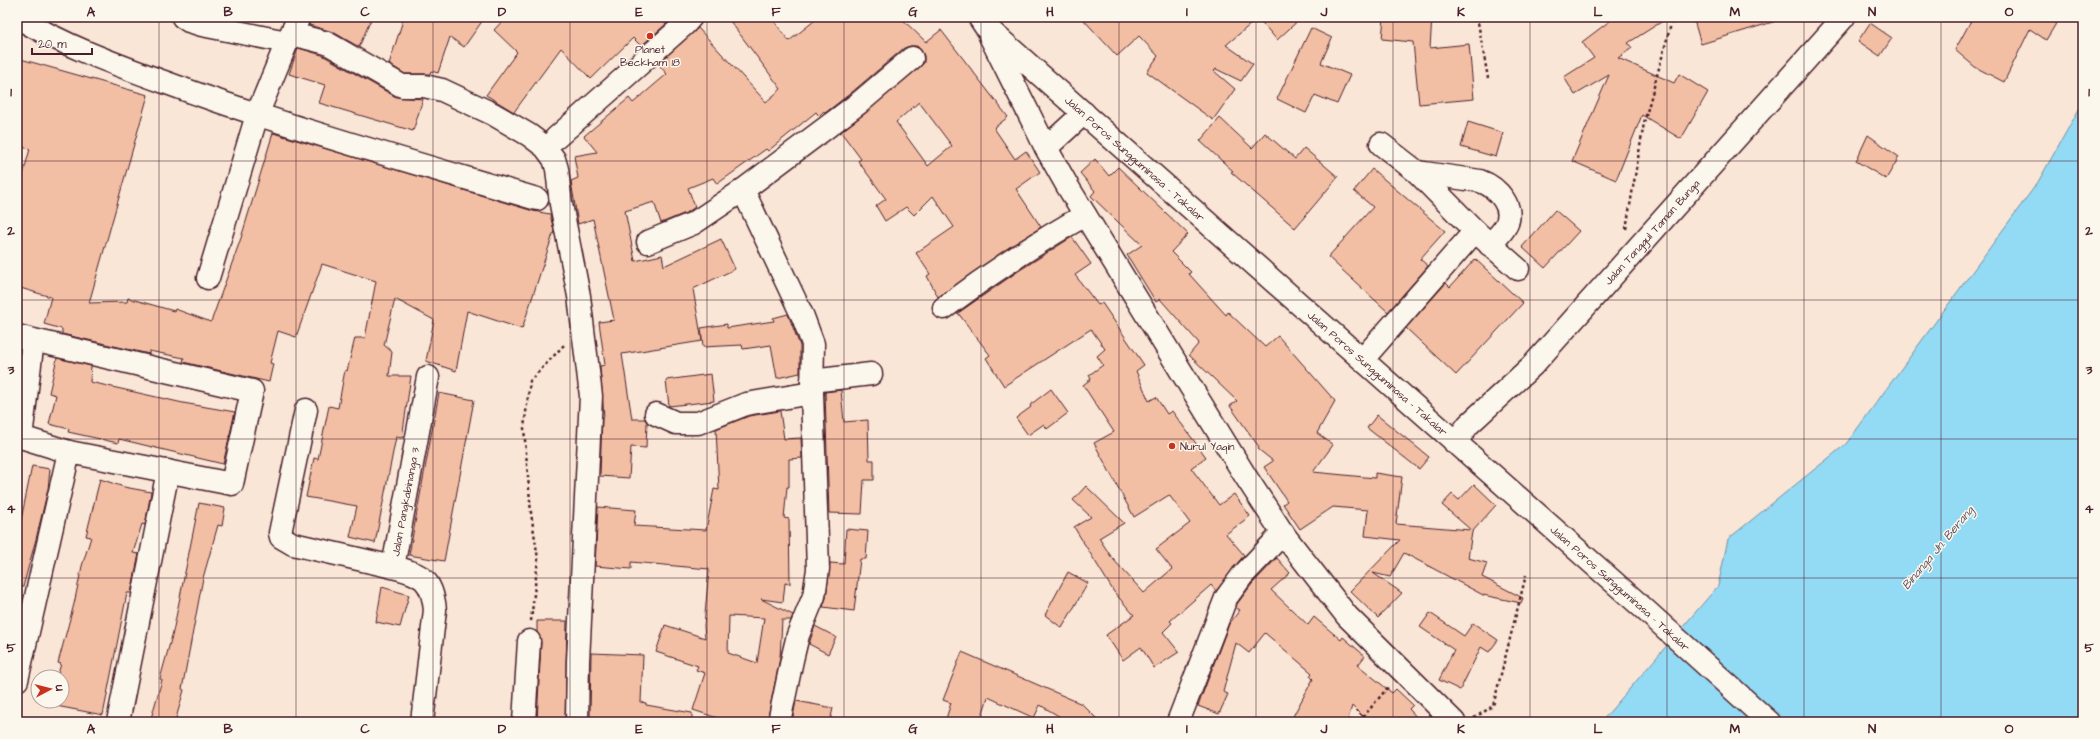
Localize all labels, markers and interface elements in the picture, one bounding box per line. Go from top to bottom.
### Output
text: A [87,3,96,21]
text: B [223,3,233,21]
text: C [360,3,370,21]
text: D [498,3,507,21]
text: E [635,3,643,21]
text: F [771,3,781,21]
text: G [908,3,918,21]
text: H [1046,3,1054,21]
text: I [1186,3,1188,21]
text: J [1320,3,1328,21]
text: K [1457,3,1465,21]
text: L [1593,3,1603,21]
text: M [1730,3,1741,21]
text: N [1868,3,1876,21]
text: O [2005,3,2014,21]
scale bar [32,30,92,56]
marker: Planet Beckham 18 [645,31,655,41]
text: 20 m [38,36,67,53]
place label: Planet Beckham 18 [620,42,680,70]
text: 1 [10,83,12,101]
text: 1 [2088,83,2090,101]
street label: Jalan Poros Sungguminasa - Takalar [1062,93,1208,225]
street label: Jalan Tanggul Taman Bunga [1601,176,1703,288]
text: 2 [6,222,15,240]
text: 2 [2084,222,2093,240]
street label: Jalan Poros Sungguminasa - Takalar [1304,307,1451,439]
text: 3 [7,361,15,379]
text: 3 [2085,361,2093,379]
place label: Nurul Yaqin [1180,439,1235,454]
marker: Nurul Yaqin [1167,441,1177,451]
street label: Jalan Pangkabinanga 3 [388,445,423,557]
text: 4 [7,500,16,518]
text: 4 [2085,500,2094,518]
water label: Binanga Jn. Berang [1898,502,1979,594]
street label: Jalan Poros Sungguminasa - Takalar [1547,522,1693,654]
text: 5 [6,639,16,657]
text: 5 [2084,639,2094,657]
north arrow [30,669,70,709]
text: U [51,683,67,692]
text: A [87,720,96,738]
text: B [223,720,233,738]
text: C [360,720,370,738]
text: D [498,720,507,738]
text: E [635,720,643,738]
text: F [771,720,781,738]
text: G [908,720,918,738]
text: H [1046,720,1054,738]
text: I [1186,720,1188,738]
text: J [1320,720,1328,738]
text: K [1457,720,1465,738]
text: L [1593,720,1603,738]
text: M [1730,720,1741,738]
text: N [1868,720,1876,738]
text: O [2005,720,2014,738]

